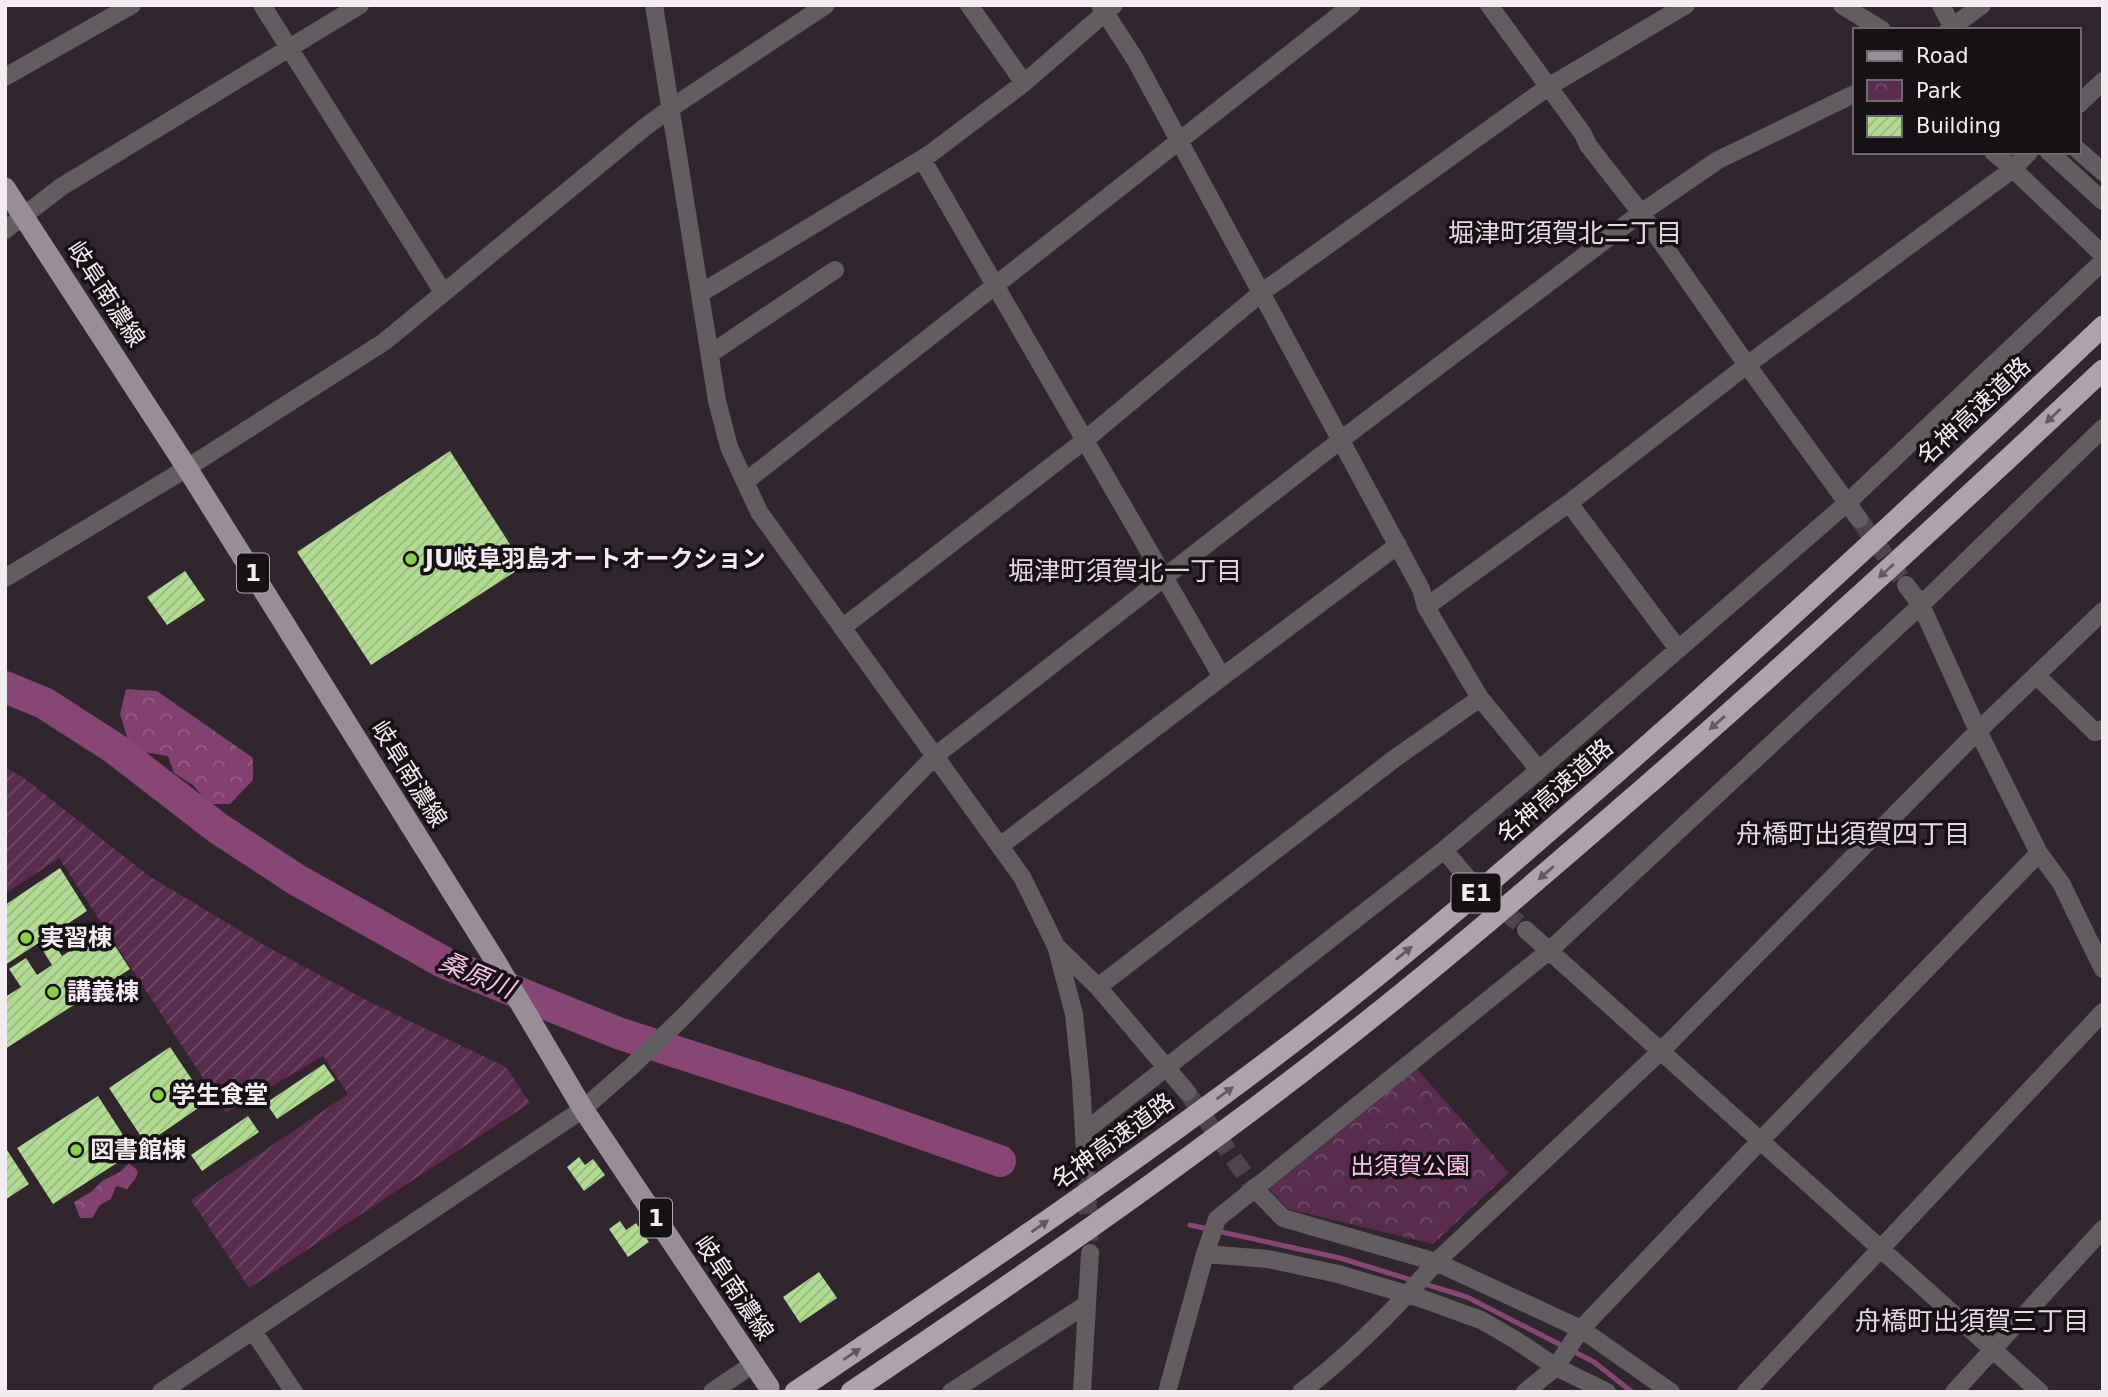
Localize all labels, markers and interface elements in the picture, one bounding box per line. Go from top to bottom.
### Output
legend [1853,28,2080,154]
text: Road [1916,44,1969,68]
text: Park [1916,79,1962,103]
text: Building [1916,114,2001,138]
district label: 堀津町須賀北二丁目 [1448,218,1682,248]
street label: 岐阜南濃線 [62,236,150,352]
street label: 名神高速道路 [1912,352,2036,470]
one-way arrow [2045,408,2062,424]
place label: JU岐阜羽島オートオークション [423,545,765,573]
marker: JU岐阜羽島オートオークション [403,551,419,567]
road number: 1 [237,554,269,593]
district label: 堀津町須賀北一丁目 [1008,556,1242,586]
one-way arrow [1878,562,1895,578]
one-way arrow [1708,715,1726,731]
street label: 岐阜南濃線 [365,716,453,832]
street label: 名神高速道路 [1491,733,1619,849]
district label: 舟橋町出須賀四丁目 [1736,819,1970,849]
one-way arrow [1537,865,1555,881]
road number: E1 [1452,874,1500,912]
place label: 実習棟 [40,924,112,952]
marker: 実習棟 [18,930,34,946]
one-way arrow [1394,945,1412,960]
water label: 桑原川 [435,946,522,1005]
place label: 講義棟 [67,978,139,1006]
marker: 講義棟 [45,984,61,1000]
place label: 学生食堂 [172,1081,268,1109]
one-way arrow [1215,1085,1233,1100]
marker: 学生食堂 [150,1087,166,1103]
street label: 名神高速道路 [1047,1087,1179,1195]
place label: 図書館棟 [90,1136,186,1164]
marker: 図書館棟 [68,1142,84,1158]
park label: 出須賀公園 [1350,1152,1470,1180]
road number: 1 [640,1198,672,1238]
one-way arrow [1031,1219,1049,1233]
street label: 岐阜南濃線 [689,1230,779,1346]
district label: 舟橋町出須賀三丁目 [1855,1306,2089,1336]
one-way arrow [843,1347,861,1361]

